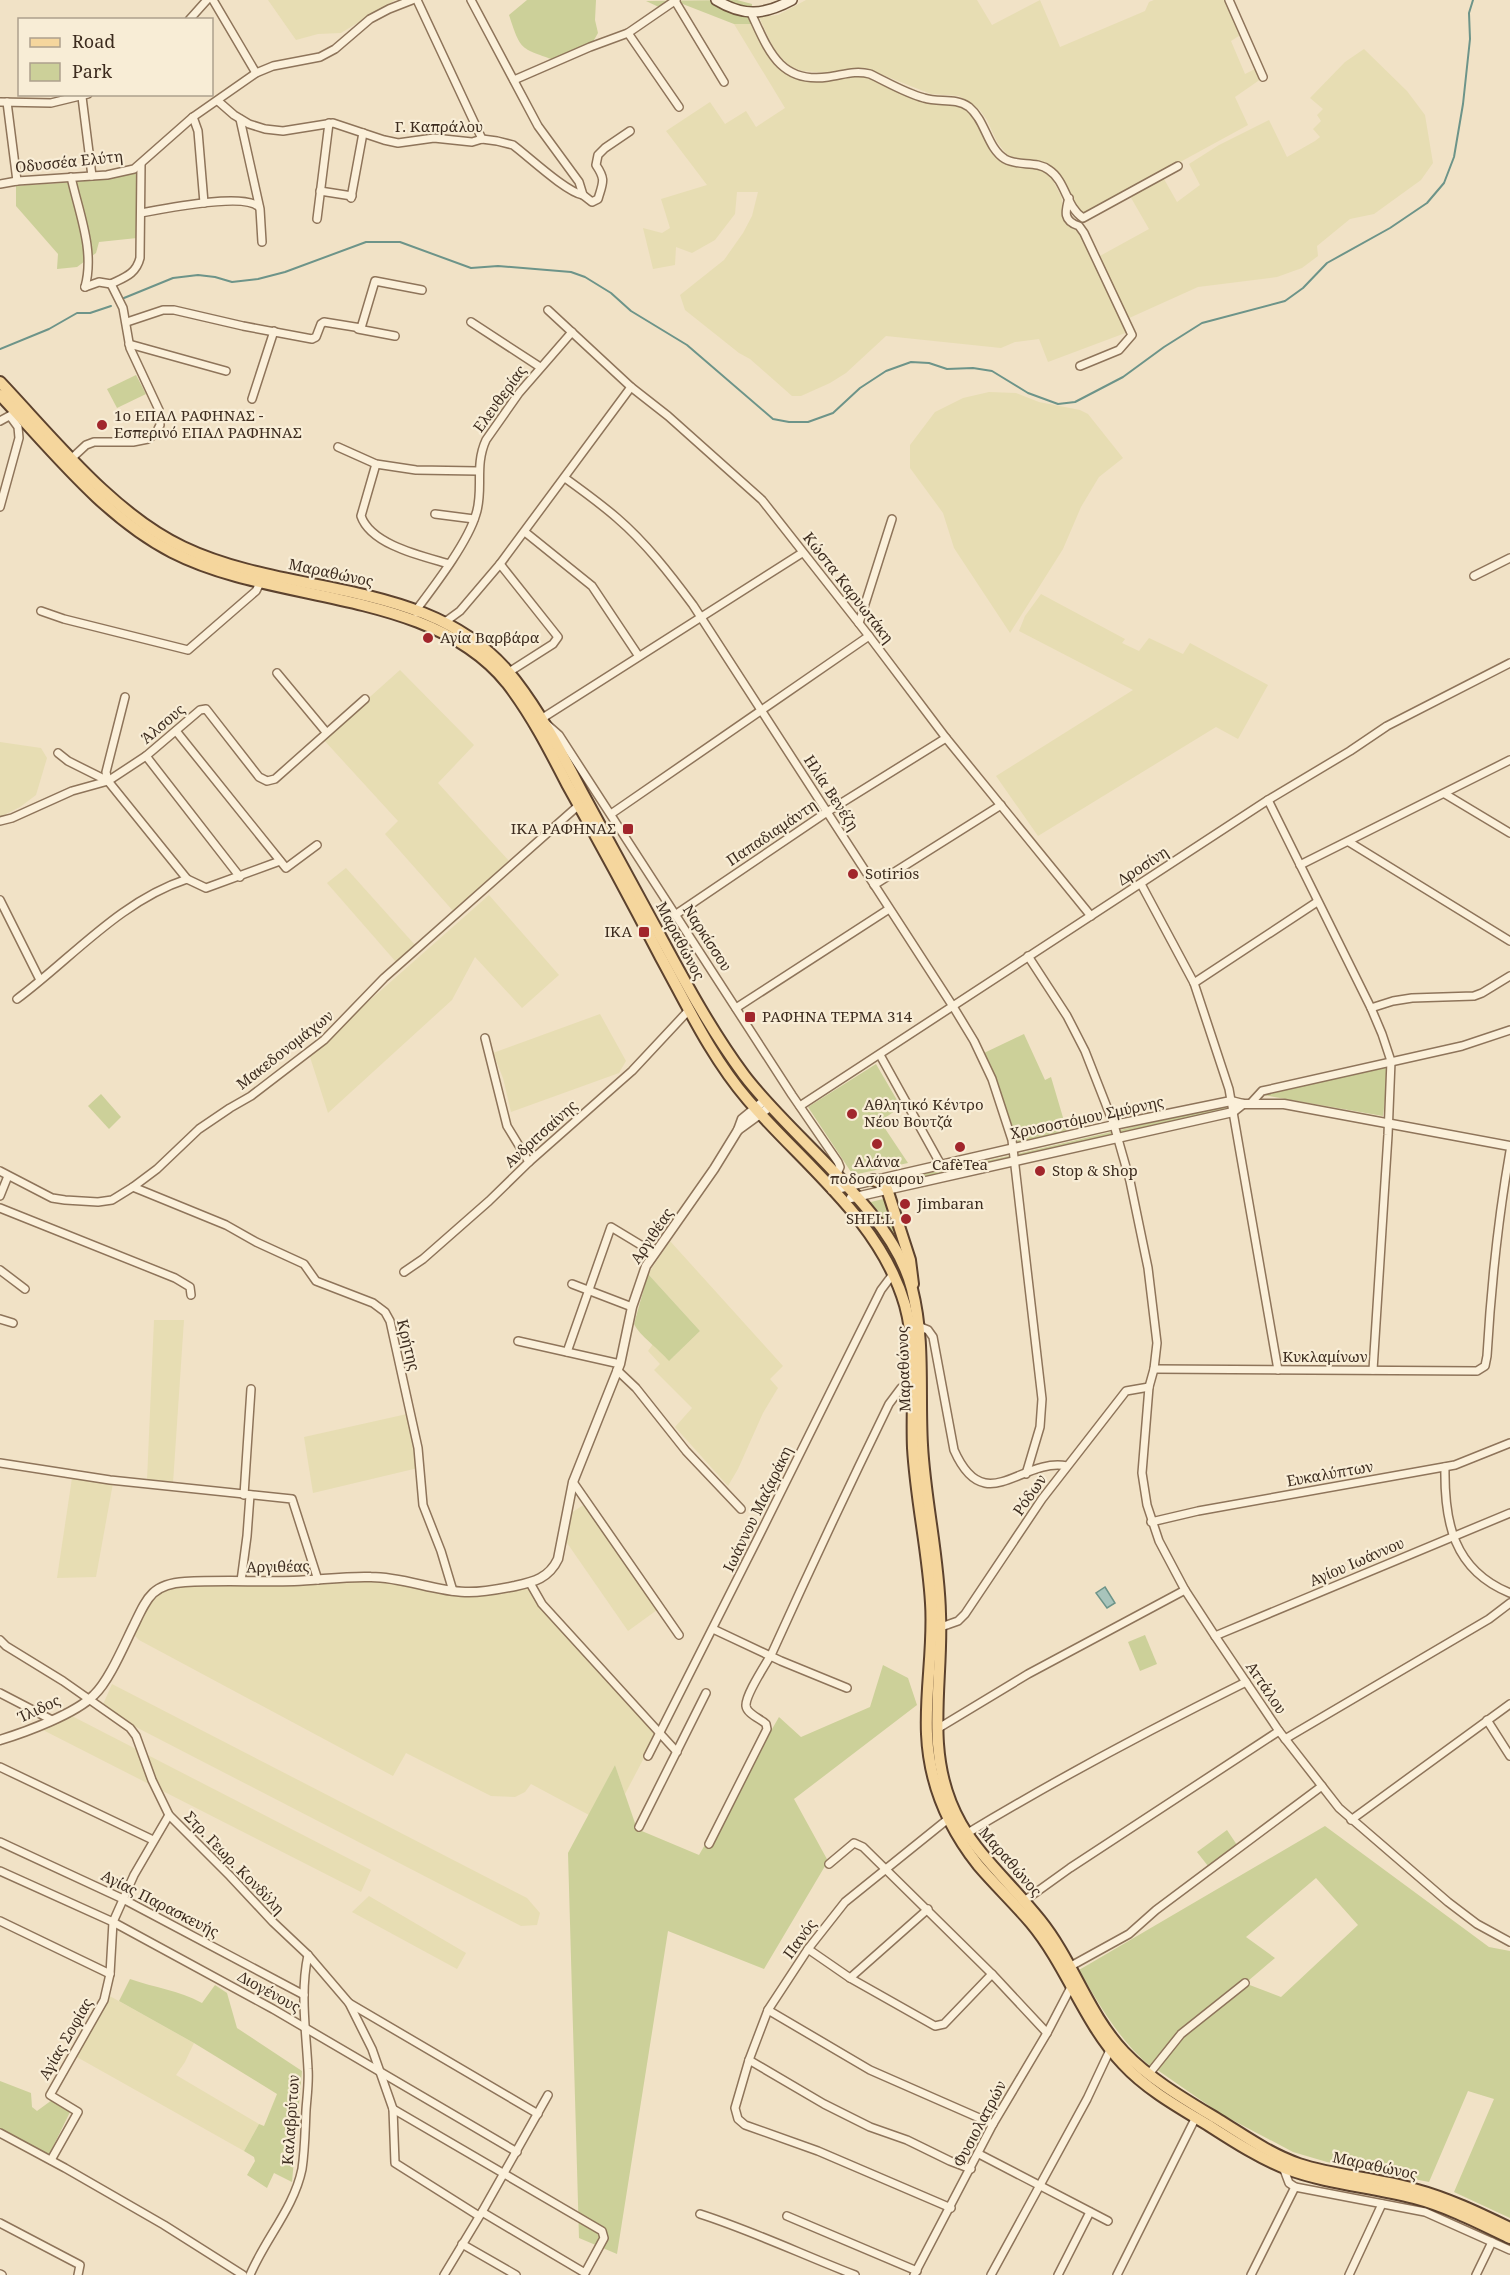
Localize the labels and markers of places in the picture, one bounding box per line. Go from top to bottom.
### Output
place label: 1ο ΕΠΑΛ ΡΑΦΗΝΑΣ - Εσπερινό ΕΠΑΛ ΡΑΦΗΝΑΣ [114,405,302,442]
marker: 1ο ΕΠΑΛ ΡΑΦΗΝΑΣ - Εσπερινό ΕΠΑΛ ΡΑΦΗΝΑΣ [95,418,109,432]
place label: Αγία Βαρβάρα [440,627,540,647]
marker: Αγία Βαρβάρα [421,631,435,645]
place label: ΙΚΑ ΡΑΦΗΝΑΣ [511,818,616,838]
marker: ΙΚΑ ΡΑΦΗΝΑΣ [621,822,635,836]
place label: Sotirios [865,863,919,883]
marker: Sotirios [846,867,860,881]
place label: ΙΚΑ [605,921,632,941]
marker: ΙΚΑ [637,925,651,939]
place label: ΡΑΦΗΝΑ ΤΕΡΜΑ 314 [762,1006,913,1026]
marker: ΡΑΦΗΝΑ ΤΕΡΜΑ 314 [743,1010,757,1024]
place label: Αθλητικό Κέντρο Νέου Βουτζά [864,1094,984,1131]
marker: Αθλητικό Κέντρο Νέου Βουτζά [845,1107,859,1121]
marker: Αλάνα ποδοσφαιρου [870,1137,884,1151]
marker: CafèTea [953,1140,967,1154]
place label: Αλάνα ποδοσφαιρου [830,1151,924,1188]
place label: CafèTea [932,1154,988,1174]
place label: Stop & Shop [1052,1160,1138,1180]
marker: Stop & Shop [1033,1164,1047,1178]
place label: Jimbaran [916,1193,984,1213]
marker: Jimbaran [898,1197,912,1211]
place label: SHELL [846,1208,894,1228]
marker: SHELL [899,1212,913,1226]

